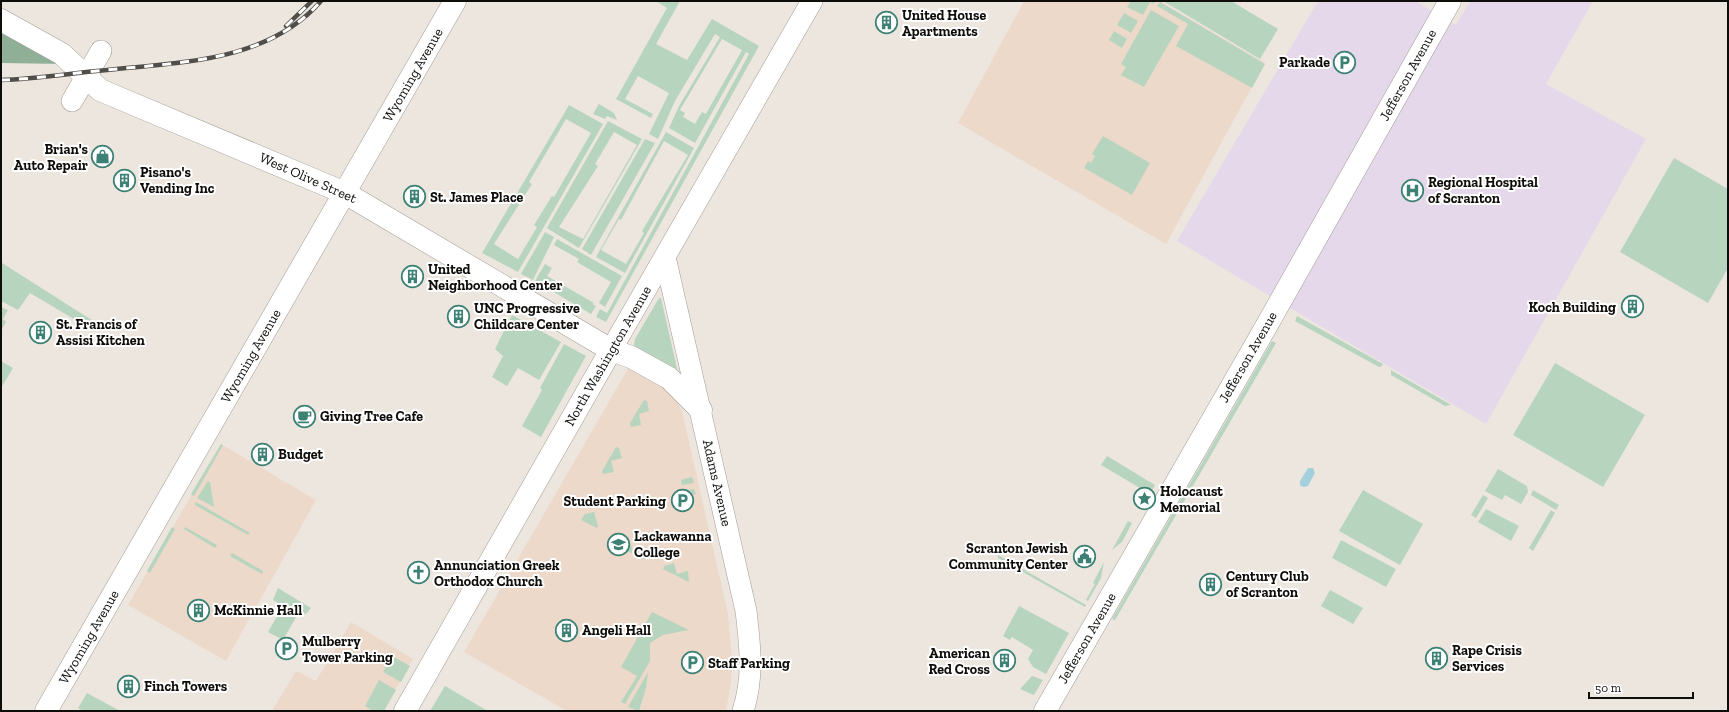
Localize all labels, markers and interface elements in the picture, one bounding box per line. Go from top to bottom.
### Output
place label: United House Apartments [902,7,986,40]
building icon: United House Apartments [874,10,900,36]
street label: Wyoming Avenue [379,25,447,125]
street label: Jefferson Avenue [1376,26,1440,124]
parking icon: Parkade [1332,49,1358,75]
place label: Parkade [1279,54,1330,71]
place label: Brian's Auto Repair [14,141,89,174]
shop icon: Brian's Auto Repair [90,144,116,170]
street label: West Olive Street [257,149,360,207]
place label: Pisano's Vending Inc [140,164,215,197]
building icon: Pisano's Vending Inc [112,167,138,193]
place label: Regional Hospital of Scranton [1428,174,1538,207]
hospital icon: Regional Hospital of Scranton [1399,177,1425,203]
building icon: St. James Place [402,184,428,210]
place label: St. James Place [430,189,524,206]
place label: United Neighborhood Center [428,261,562,294]
building icon: United Neighborhood Center [399,264,425,290]
street label: North Washington Avenue [561,283,655,429]
building icon: Koch Building [1619,294,1645,320]
place label: Koch Building [1529,299,1616,316]
place label: UNC Progressive Childcare Center [474,300,580,333]
building icon: UNC Progressive Childcare Center [445,303,471,329]
street label: Wyoming Avenue [217,306,285,406]
street label: Jefferson Avenue [1215,308,1281,405]
place label: St. Francis of Assisi Kitchen [56,316,146,349]
building icon: St. Francis of Assisi Kitchen [27,319,53,345]
cafe icon: Giving Tree Cafe [292,403,318,429]
place label: Giving Tree Cafe [320,408,423,425]
street label: Adams Avenue [699,438,735,529]
building icon: Budget [249,441,275,467]
place label: Budget [278,446,324,463]
place label: Holocaust Memorial [1160,483,1223,516]
place icon: Holocaust Memorial [1132,486,1158,512]
parking icon: Student Parking [669,488,695,514]
place label: Student Parking [564,493,666,510]
place label: Lackawanna College [634,528,712,561]
school or university icon: Lackawanna College [606,531,632,557]
place label: Scranton Jewish Community Center [949,540,1068,573]
public building icon: Scranton Jewish Community Center [1071,543,1097,569]
place label: Annunciation Greek Orthodox Church [434,557,560,590]
church icon: Annunciation Greek Orthodox Church [405,560,431,586]
place label: Century Club of Scranton [1226,568,1309,601]
building icon: Century Club of Scranton [1198,571,1224,597]
street label: Wyoming Avenue [55,587,123,687]
street label: Jefferson Avenue [1054,589,1120,686]
building icon: McKinnie Hall [185,597,211,623]
place label: McKinnie Hall [214,602,302,619]
building icon: Angeli Hall [553,617,579,643]
place label: Angeli Hall [582,622,651,639]
place label: Mulberry Tower Parking [302,633,393,666]
parking icon: Mulberry Tower Parking [274,636,300,662]
place label: Rape Crisis Services [1452,642,1522,675]
place label: American Red Cross [928,645,991,678]
building icon: Rape Crisis Services [1424,645,1450,671]
building icon: American Red Cross [992,648,1018,674]
parking icon: Staff Parking [679,650,705,676]
place label: Staff Parking [708,655,790,672]
building icon: Finch Towers [116,673,142,699]
scale bar [1589,674,1693,700]
place label: Finch Towers [144,678,228,695]
text: 50 m [1595,681,1622,695]

